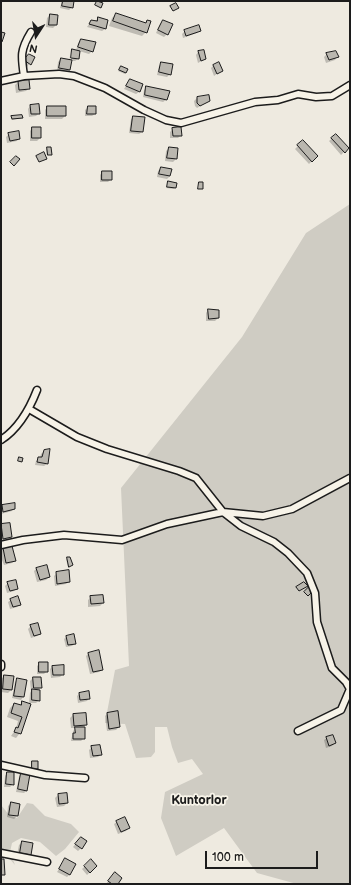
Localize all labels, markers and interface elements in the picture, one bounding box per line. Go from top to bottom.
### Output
north arrow [16,16,56,56]
text: N [28,41,39,55]
district label: Kuntorlor [171,793,227,809]
scale bar [207,843,320,869]
text: 100 m [212,850,244,865]

